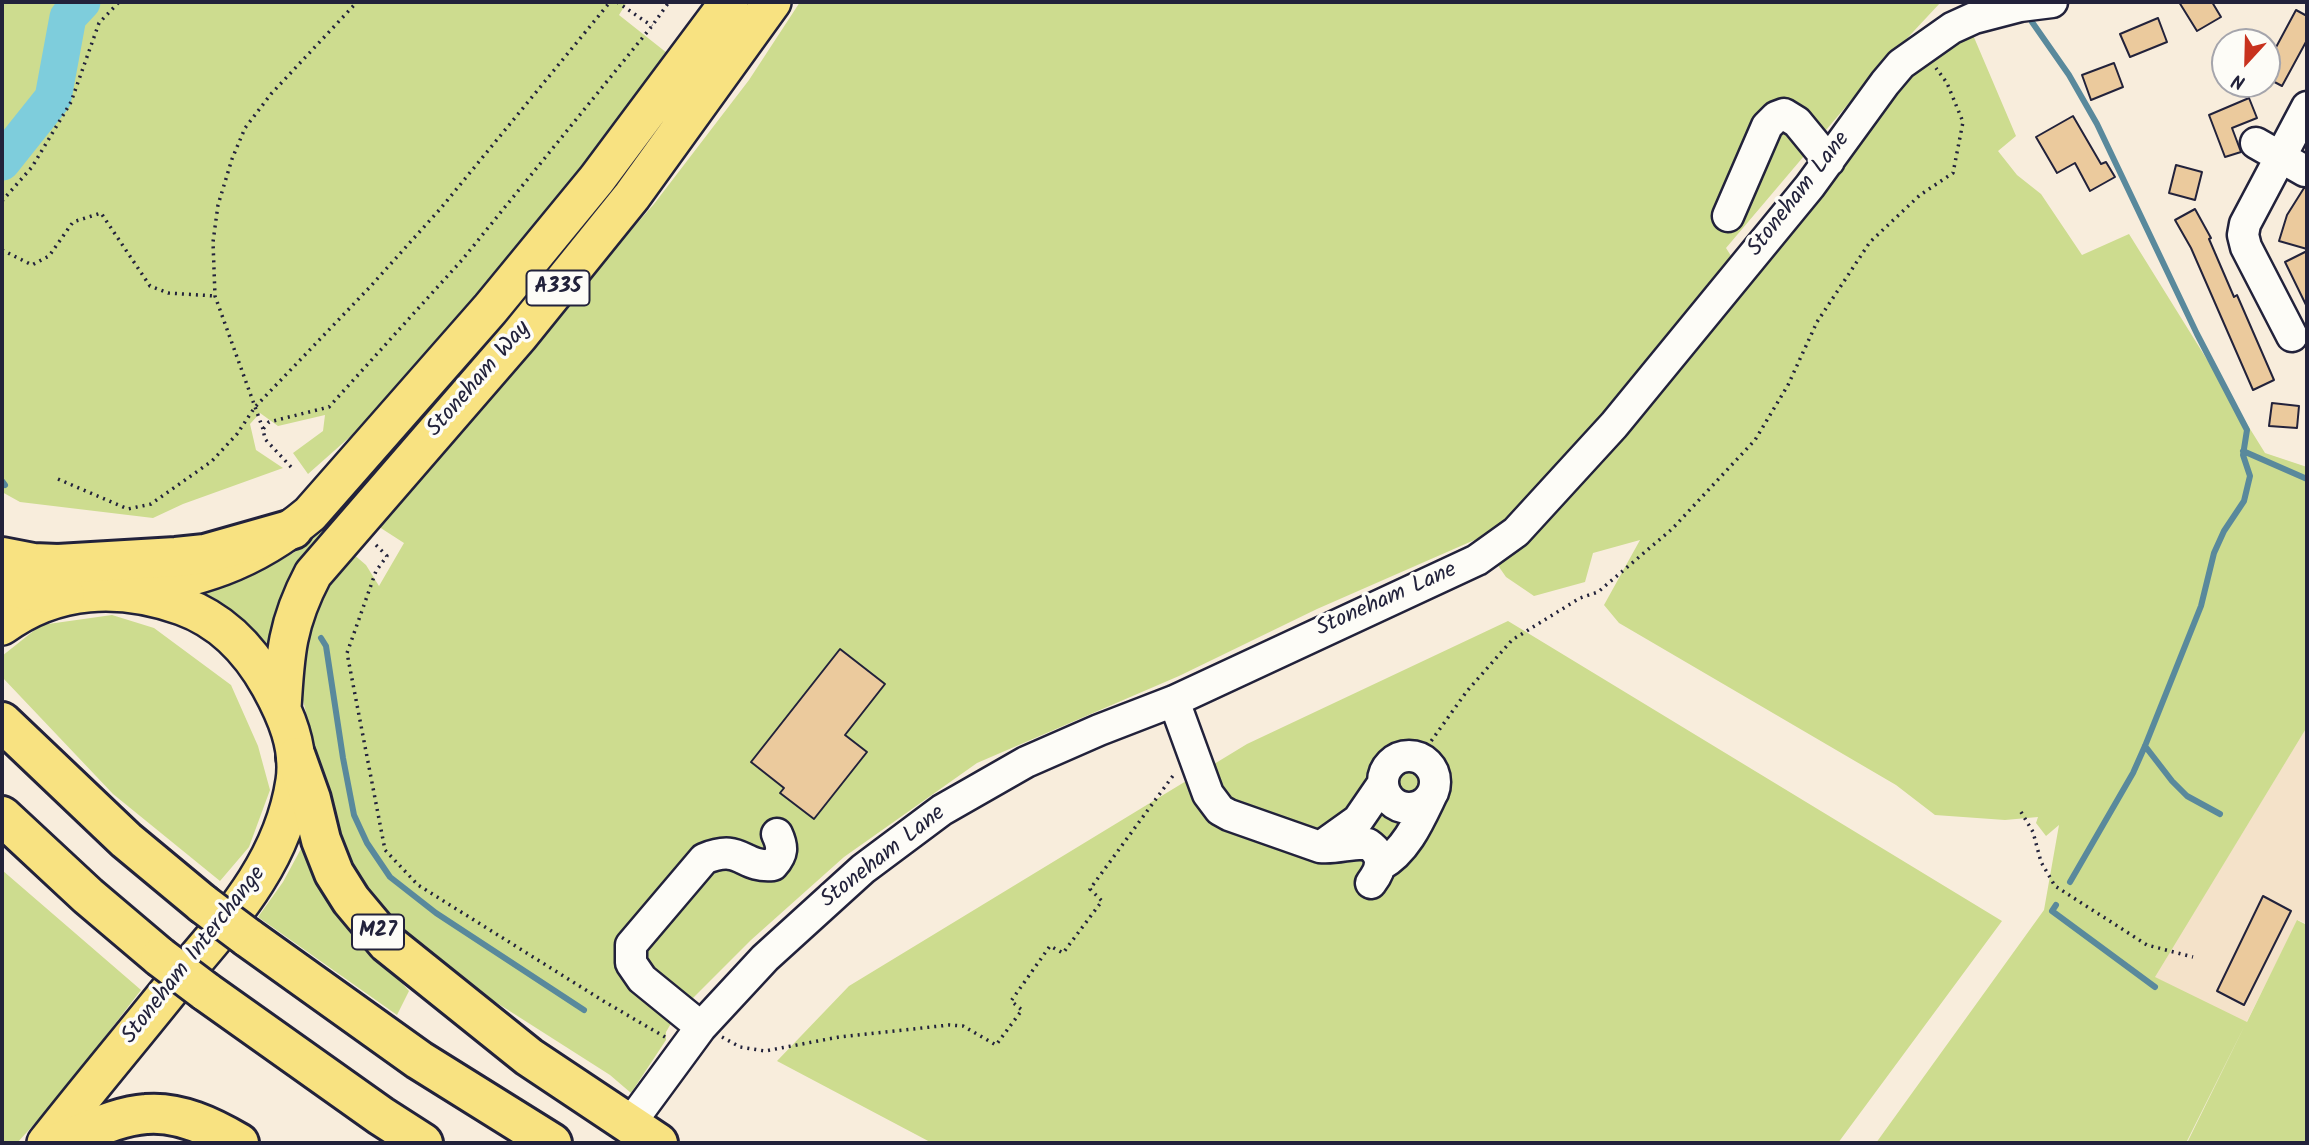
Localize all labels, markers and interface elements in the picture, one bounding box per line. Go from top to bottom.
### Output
north arrow [2211,28,2281,98]
text: N [2228,64,2250,97]
street label: Stoneham Lane [1743,127,1857,263]
road number: A335 [526,270,590,306]
street label: Stoneham Way [422,316,538,444]
street label: Stoneham Lane [1313,558,1461,644]
street label: Stoneham Lane [816,801,952,915]
street label: Stoneham Interchange [117,862,273,1050]
road number: M27 [352,914,404,950]

